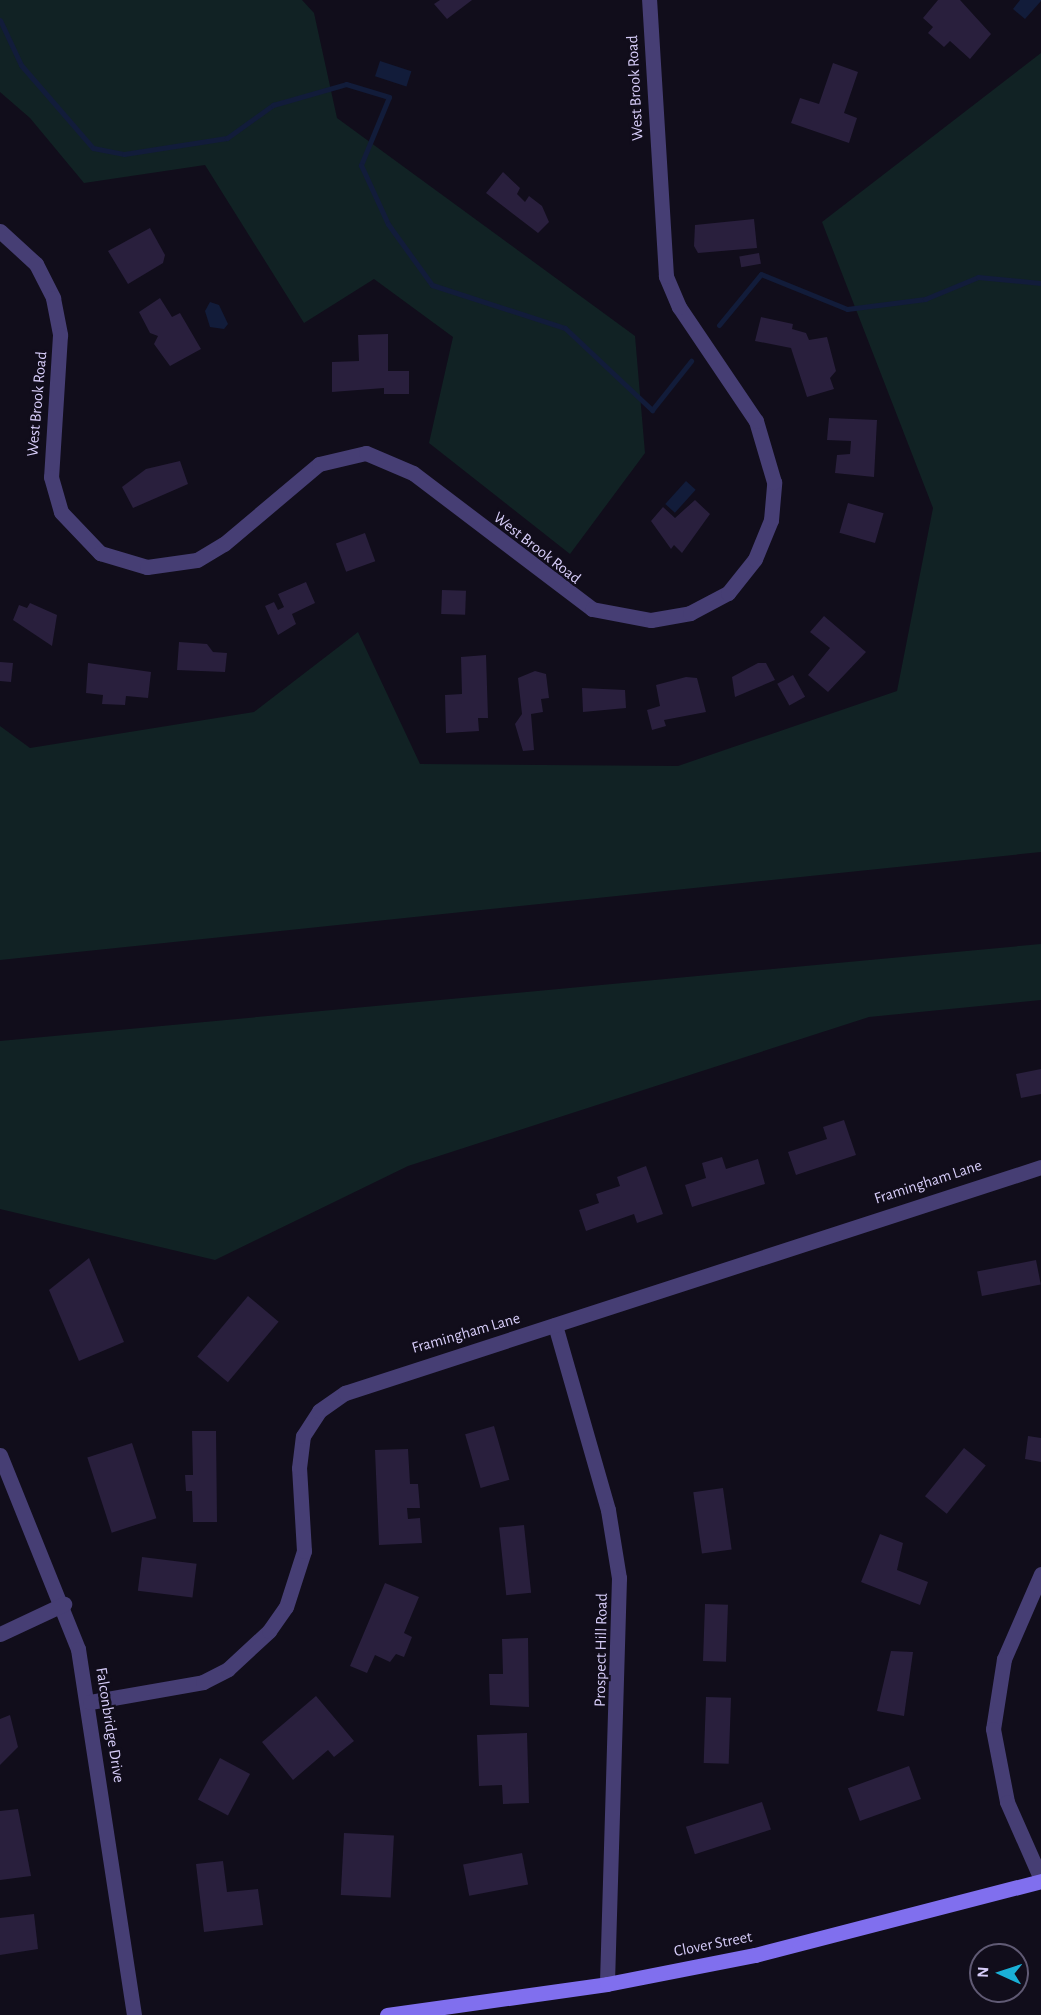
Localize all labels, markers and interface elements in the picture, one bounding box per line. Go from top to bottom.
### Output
street label: West Brook Road [623,35,647,141]
street label: West Brook Road [23,351,51,457]
street label: West Brook Road [489,508,585,588]
street label: Framingham Lane [872,1156,984,1208]
street label: Framingham Lane [410,1308,522,1358]
street label: Prospect Hill Road [590,1593,612,1707]
street label: Falconbridge Drive [91,1666,129,1784]
street label: Clover Street [672,1927,754,1961]
north arrow [969,1943,1029,2003]
text: N [975,1966,991,1978]

